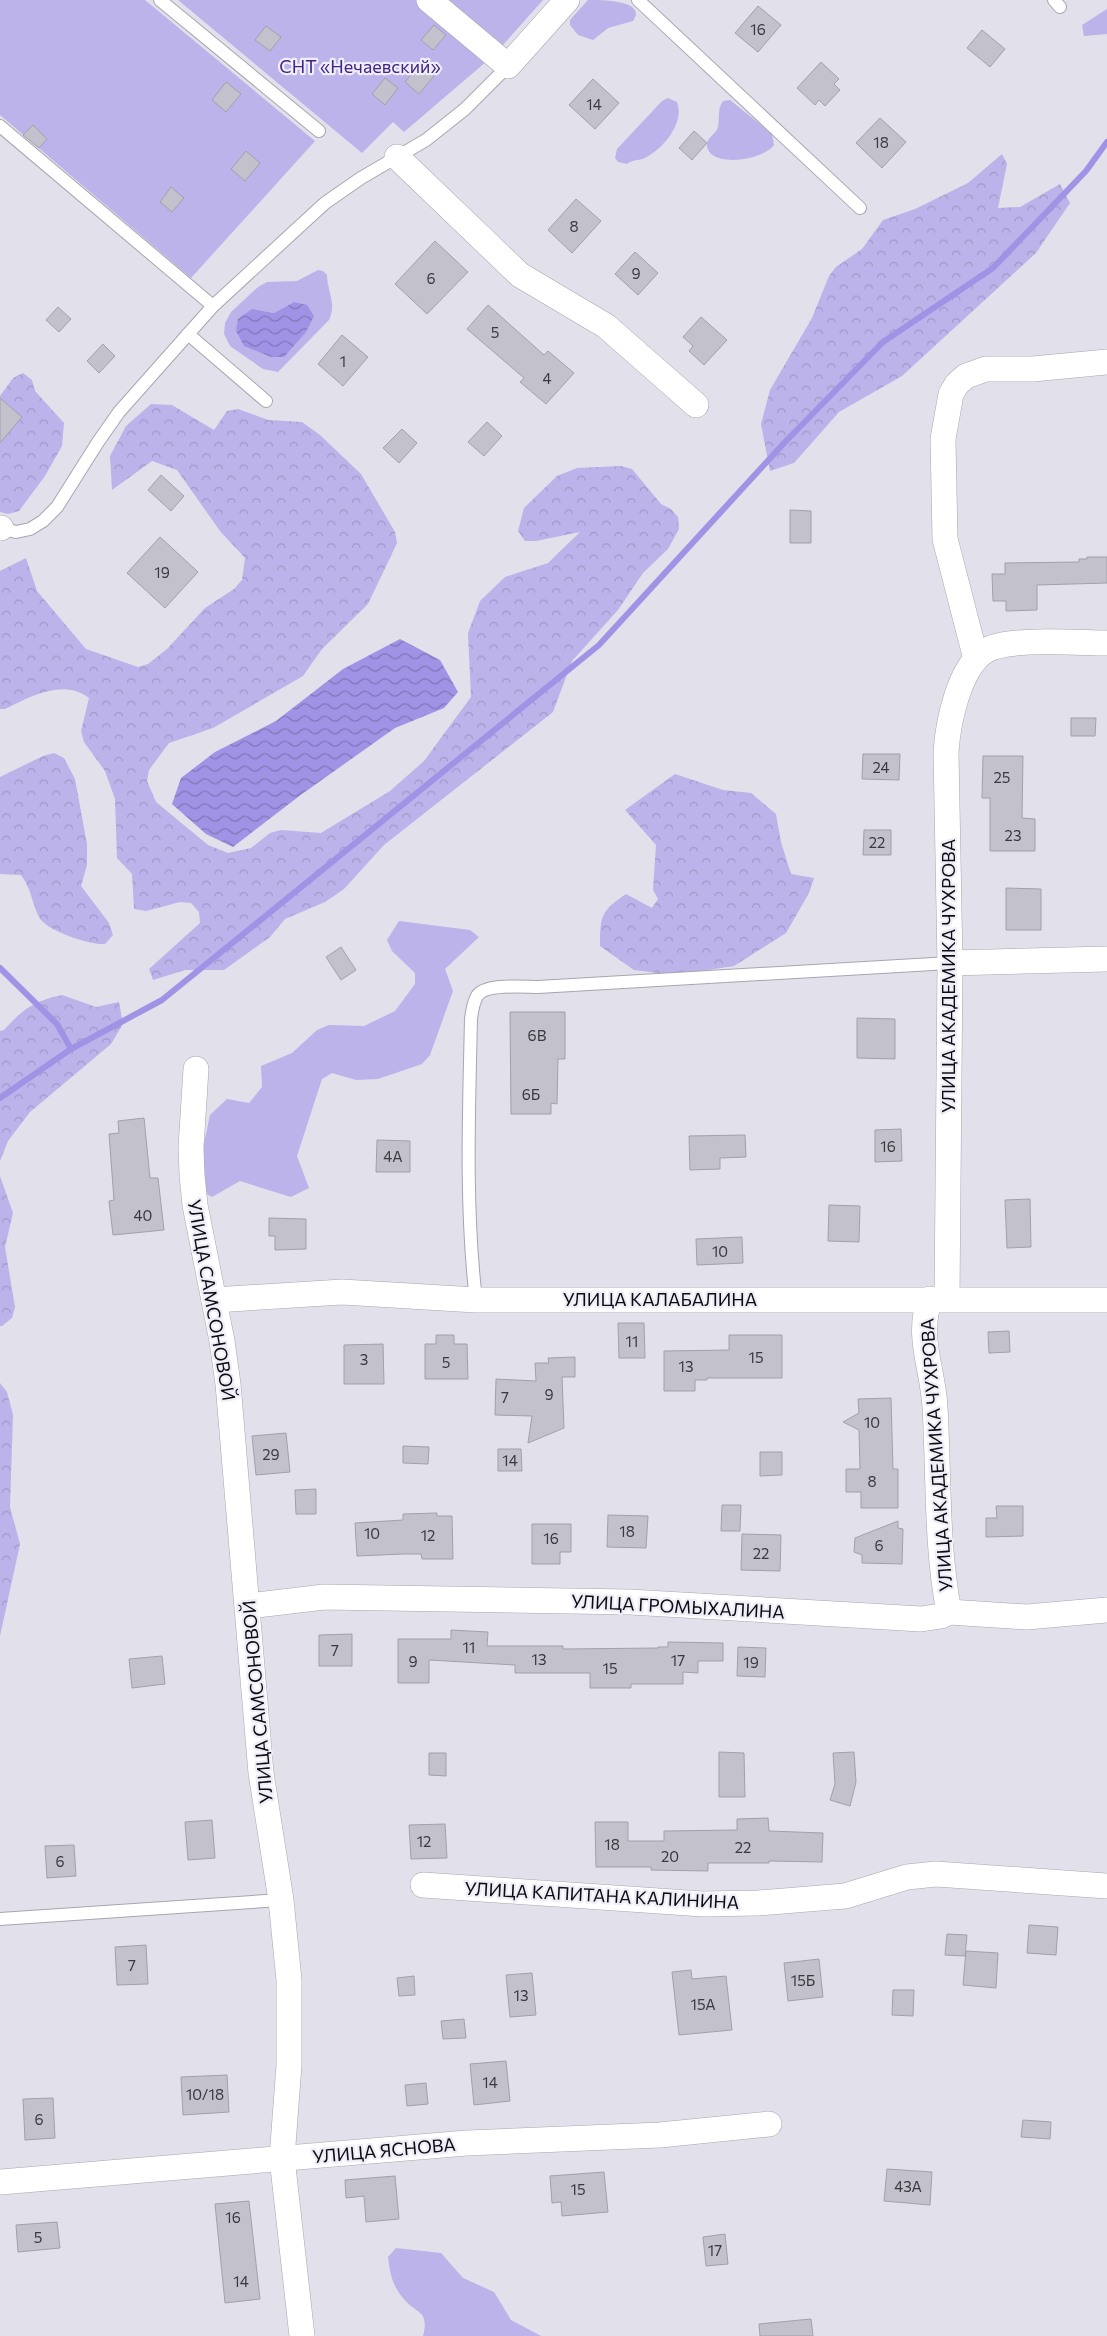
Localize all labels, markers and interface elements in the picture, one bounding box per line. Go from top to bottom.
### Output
house number: 16 [750,20,766,38]
park label: СНТ «Нечаевский» [279,55,441,77]
house number: 14 [586,95,602,113]
house number: 18 [873,133,889,151]
house number: 8 [569,217,579,235]
house number: 9 [631,264,641,282]
house number: 6 [426,269,436,287]
house number: 5 [491,323,499,341]
house number: 1 [340,352,346,370]
house number: 4 [543,369,552,387]
house number: 19 [154,563,170,581]
house number: 24 [872,758,890,776]
house number: 25 [994,768,1010,786]
house number: 23 [1005,826,1021,844]
house number: 22 [869,833,885,851]
street label: УЛИЦА АКАДЕМИКА ЧУХРОВА [937,839,959,1113]
house number: 6В [528,1026,547,1044]
house number: 6Б [522,1085,540,1103]
house number: 16 [880,1137,896,1155]
house number: 4А [383,1147,403,1165]
street label: УЛИЦА САМСОНОВОЙ [183,1198,241,1402]
house number: 40 [134,1206,152,1224]
house number: 10 [712,1242,728,1260]
street label: УЛИЦА КАЛАБАЛИНА [563,1288,757,1310]
street label: УЛИЦА АКАДЕМИКА ЧУХРОВА [915,1317,957,1593]
house number: 11 [626,1332,638,1350]
house number: 15 [748,1348,764,1366]
house number: 3 [360,1350,368,1368]
house number: 5 [442,1353,450,1371]
house number: 13 [679,1357,693,1375]
house number: 9 [544,1385,554,1403]
house number: 7 [501,1388,509,1406]
house number: 10 [864,1413,880,1431]
house number: 29 [262,1445,280,1463]
house number: 14 [502,1451,518,1469]
house number: 8 [867,1472,877,1490]
house number: 18 [619,1522,635,1540]
house number: 10 [364,1524,380,1542]
house number: 12 [421,1526,435,1544]
house number: 16 [543,1529,559,1547]
house number: 6 [874,1536,884,1554]
house number: 22 [753,1544,769,1562]
street label: УЛИЦА ГРОМЫХАЛИНА [571,1589,785,1623]
street label: УЛИЦА САМСОНОВОЙ [237,1599,277,1805]
house number: 11 [463,1638,475,1656]
house number: 7 [331,1641,339,1659]
house number: 13 [532,1650,546,1668]
house number: 17 [671,1651,685,1669]
house number: 9 [408,1652,418,1670]
house number: 19 [743,1653,759,1671]
house number: 15 [602,1659,618,1677]
house number: 12 [417,1832,431,1850]
house number: 18 [604,1835,620,1853]
house number: 22 [735,1838,751,1856]
house number: 20 [661,1847,679,1865]
house number: 6 [55,1852,65,1870]
street label: УЛИЦА КАПИТАНА КАЛИНИНА [464,1877,740,1913]
house number: 7 [128,1956,136,1974]
house number: 15Б [791,1971,815,1989]
house number: 13 [514,1986,528,2004]
house number: 15А [690,1995,716,2013]
house number: 14 [482,2073,498,2091]
house number: 10/18 [186,2085,224,2103]
house number: 6 [34,2110,44,2128]
street label: УЛИЦА ЯСНОВА [311,2133,457,2167]
house number: 43А [894,2177,922,2195]
house number: 15 [570,2180,586,2198]
house number: 16 [225,2208,241,2226]
house number: 5 [34,2228,42,2246]
house number: 17 [708,2241,722,2259]
house number: 14 [233,2272,249,2290]

